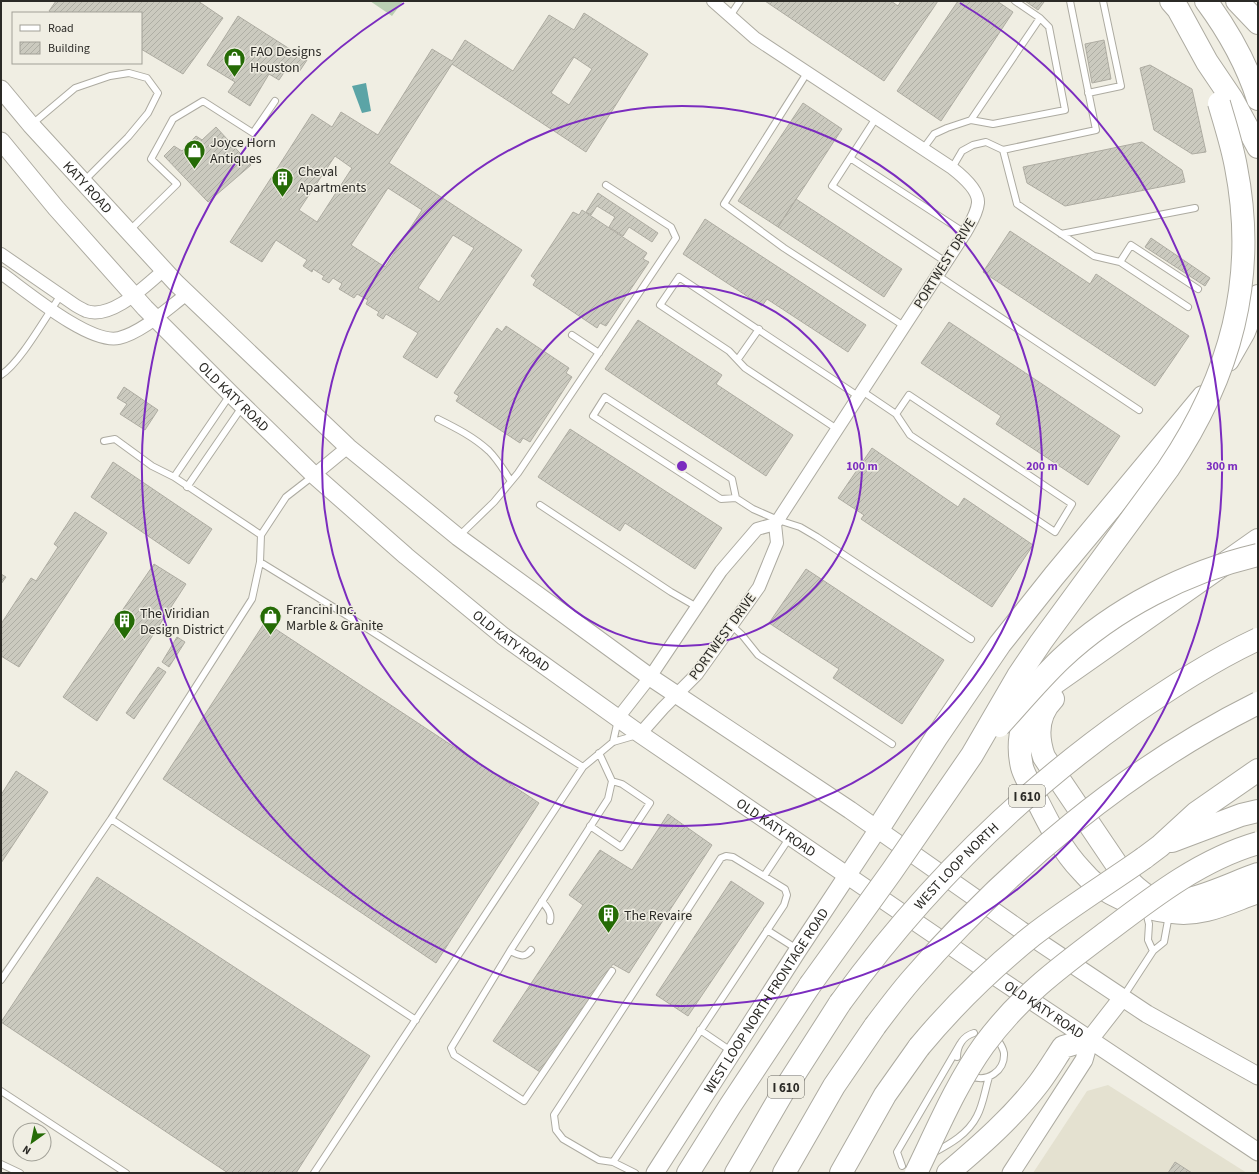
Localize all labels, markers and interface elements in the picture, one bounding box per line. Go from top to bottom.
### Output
legend [12,12,142,64]
text: Road [48,20,74,37]
text: Building [48,40,90,57]
place label: FAO Designs Houston [250,42,322,78]
shop icon: FAO Designs Houston [222,46,248,79]
place label: Joyce Horn Antiques [210,133,276,169]
shop icon: Joyce Horn Antiques [181,137,207,170]
street label: KATY ROAD [58,157,116,218]
place label: Cheval Apartments [298,162,367,198]
building icon: Cheval Apartments [269,166,295,199]
street label: PORTWEST DRIVE [909,214,981,313]
street label: OLD KATY ROAD [193,358,273,437]
text: 100 m [846,458,878,475]
text: 200 m [1026,458,1058,475]
text: 300 m [1206,458,1238,475]
centre of rings [675,459,689,473]
street label: PORTWEST DRIVE [684,589,761,684]
place label: Francini Inc. Marble & Granite [286,600,383,636]
place label: The Viridian Design District [140,604,224,640]
shop icon: Francini Inc. Marble & Granite [258,604,284,637]
street label: OLD KATY ROAD [468,606,554,677]
building icon: The Viridian Design District [112,608,138,641]
road number: I 610 [1009,785,1045,807]
street label: OLD KATY ROAD [732,794,820,862]
street label: WEST LOOP NORTH [910,818,1004,914]
building icon: The Revaire [595,902,621,935]
street label: WEST LOOP NORTH FRONTAGE ROAD [699,904,834,1098]
place label: The Revaire [624,906,692,926]
street label: OLD KATY ROAD [1000,976,1088,1044]
road number: I 610 [768,1076,804,1098]
north arrow [12,1122,52,1162]
text: N [20,1142,34,1158]

